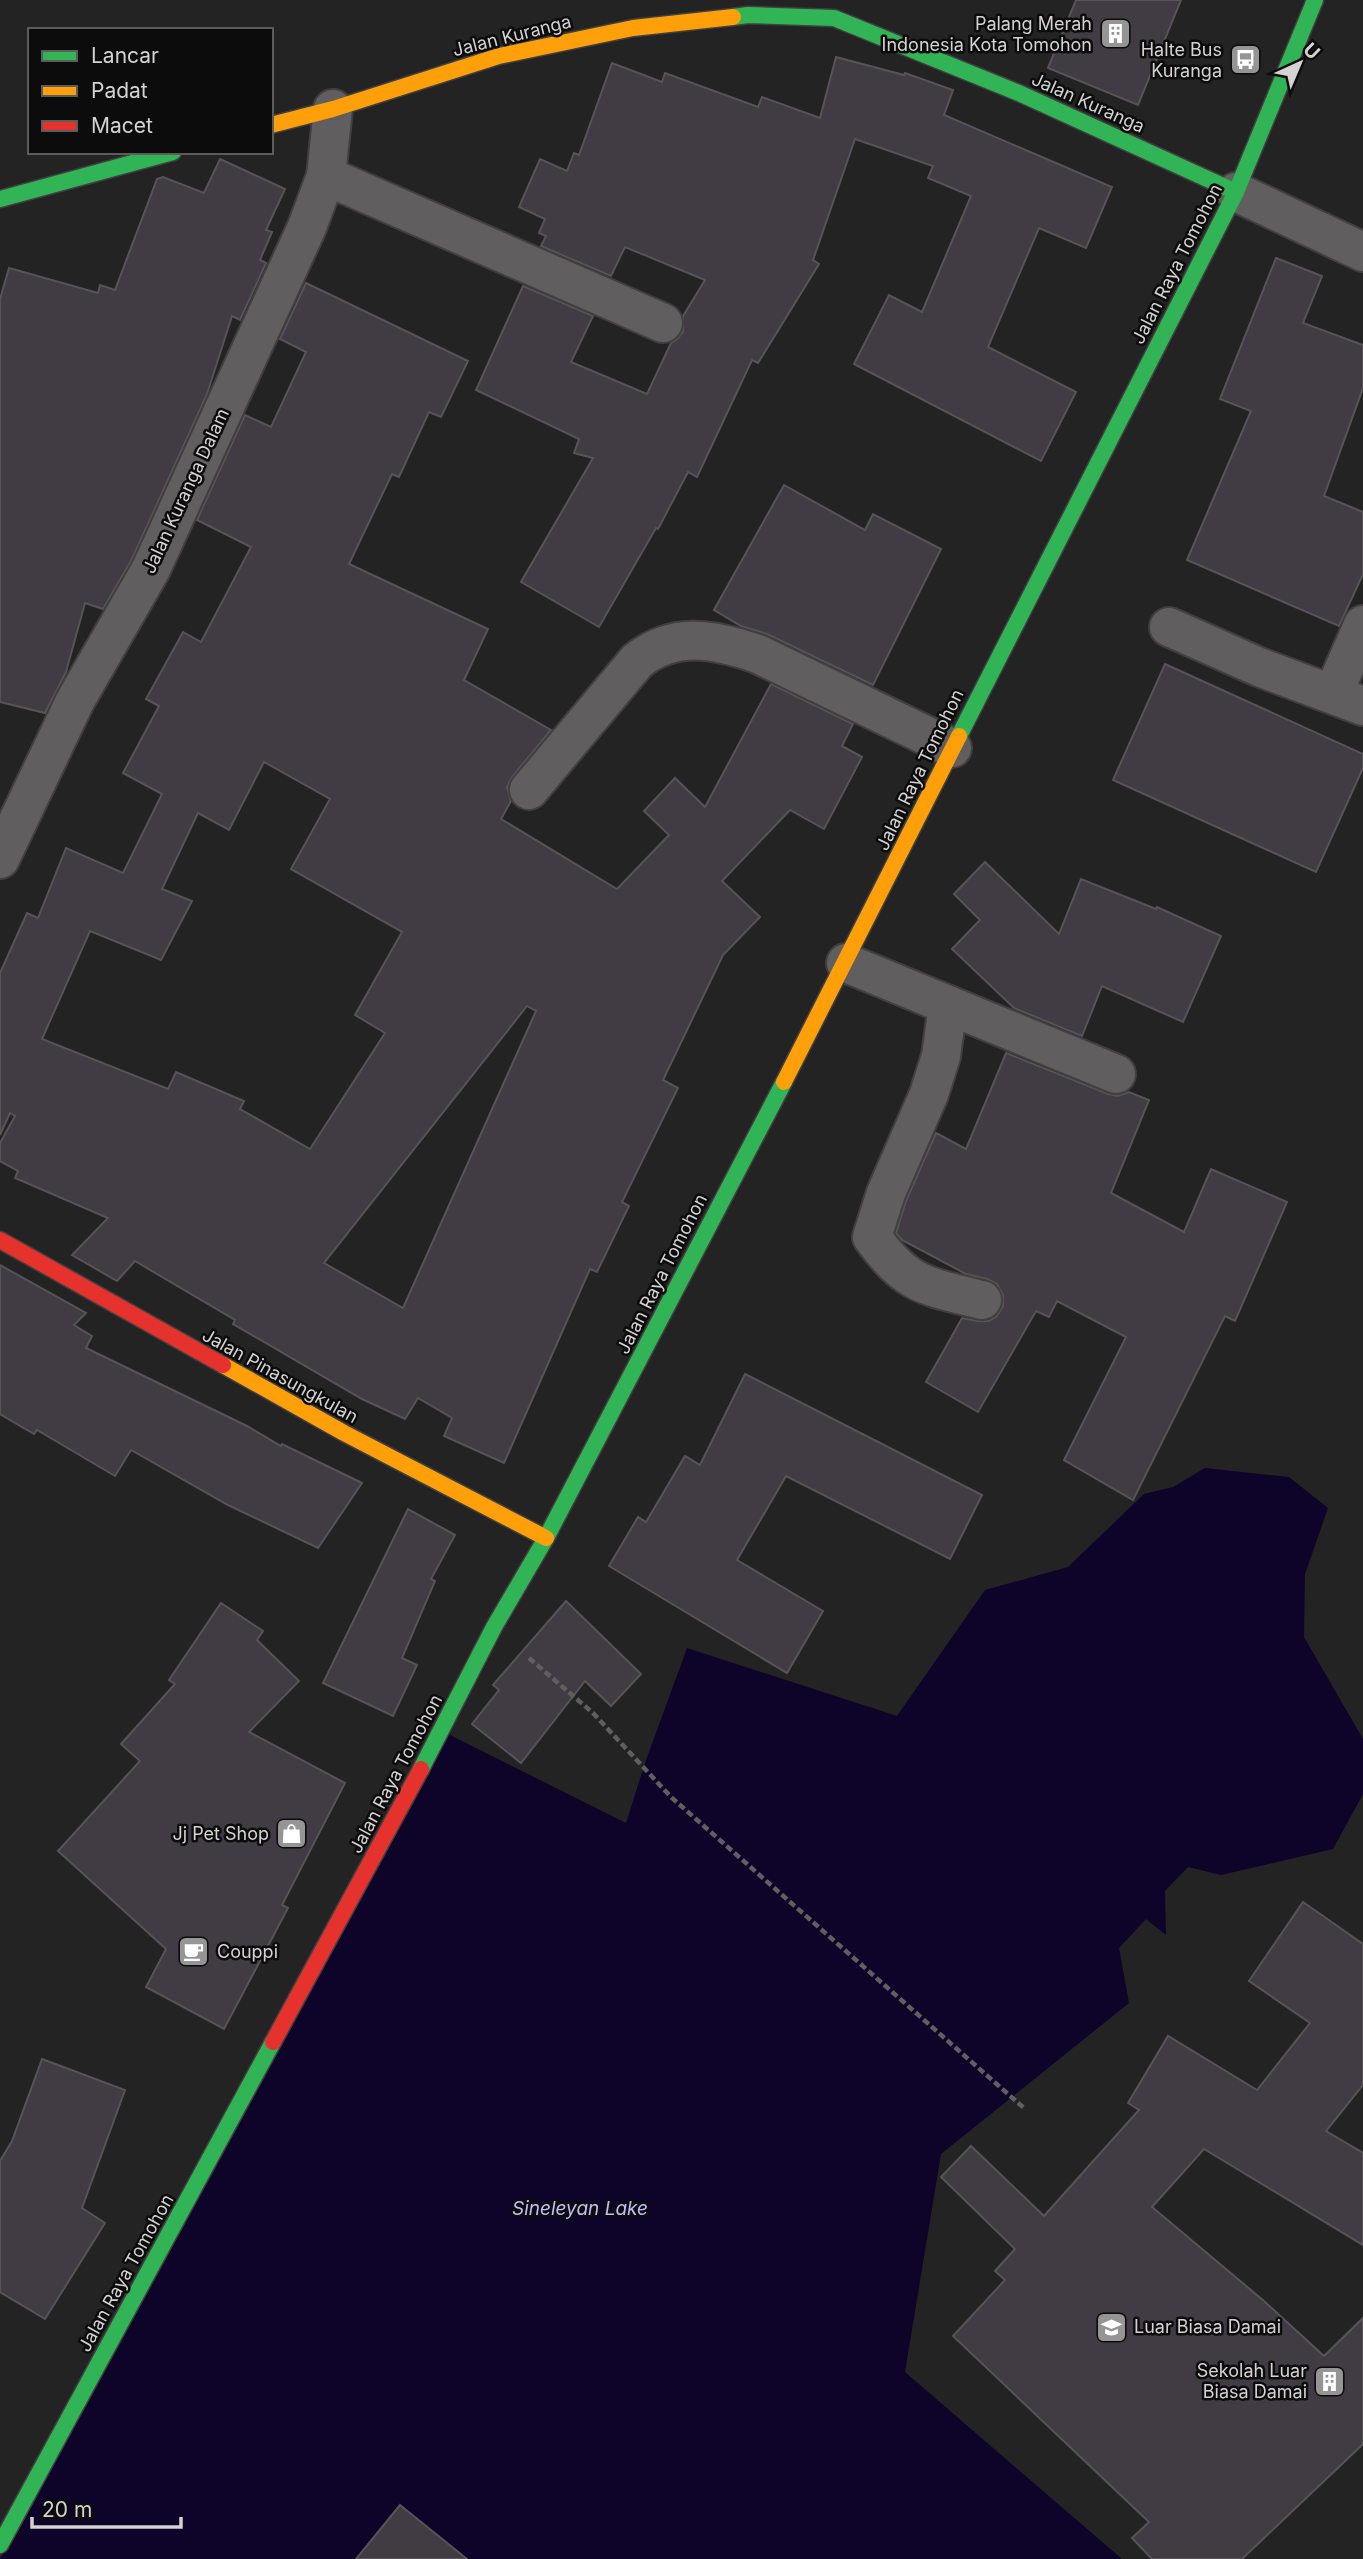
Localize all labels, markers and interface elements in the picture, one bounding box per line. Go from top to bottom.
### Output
street label: Jalan Kuranga [450,11,573,60]
place label: Palang Merah Indonesia Kota Tomohon [882,13,1092,55]
building icon: Palang Merah Indonesia Kota Tomohon [1098,17,1132,51]
legend [28,28,273,154]
north arrow [1265,28,1335,98]
text: U [1298,38,1324,64]
place label: Halte Bus Kuranga [1141,39,1222,81]
text: Lancar [91,43,159,68]
bus stop icon: Halte Bus Kuranga [1228,43,1262,77]
street label: Jalan Kuranga [1029,68,1148,137]
text: Padat [91,78,148,103]
text: Macet [91,113,153,138]
street label: Jalan Raya Tomohon [1127,180,1226,347]
street label: Jalan Kuranga Dalam [138,405,233,577]
street label: Jalan Raya Tomohon [871,686,968,854]
street label: Jalan Raya Tomohon [612,1190,711,1357]
street label: Jalan Pinasungkulan [199,1324,362,1427]
street label: Jalan Raya Tomohon [345,1691,446,1857]
shop icon: Jj Pet Shop [275,1817,309,1851]
place label: Jj Pet Shop [172,1823,269,1844]
cafe icon: Couppi [177,1935,211,1969]
place label: Couppi [217,1941,278,1962]
street label: Jalan Raya Tomohon [74,2190,178,2355]
water label: Sineleyan Lake [512,2197,648,2220]
school or university icon: Luar Biasa Damai [1094,2310,1128,2344]
place label: Luar Biasa Damai [1134,2316,1281,2337]
place label: Sekolah Luar Biasa Damai [1197,2360,1307,2402]
building icon: Sekolah Luar Biasa Damai [1313,2364,1347,2398]
scale bar [32,2486,180,2530]
text: 20 m [42,2497,92,2522]

